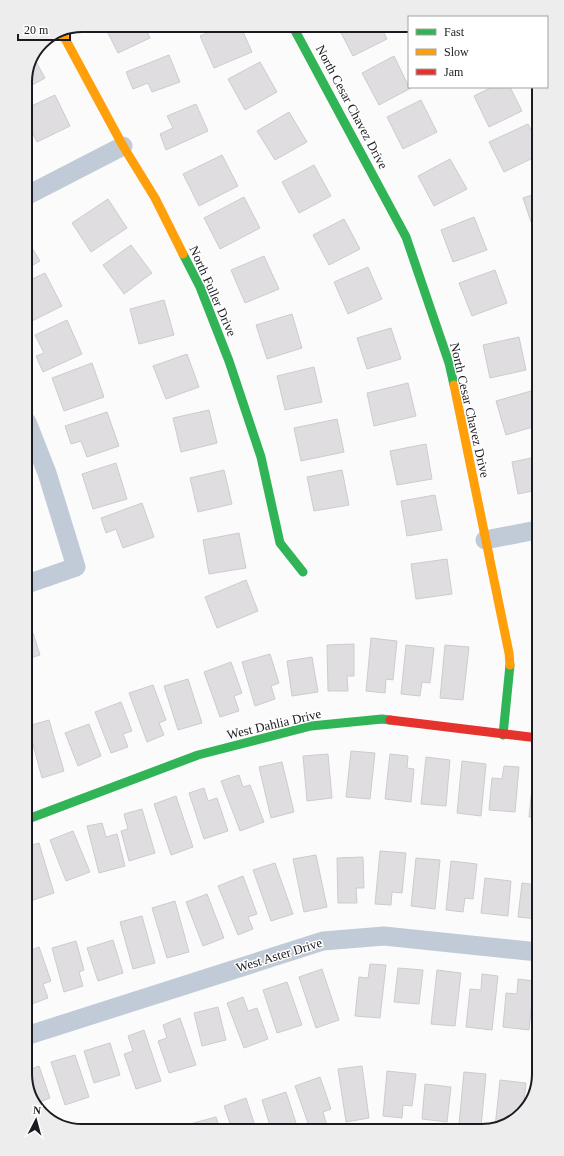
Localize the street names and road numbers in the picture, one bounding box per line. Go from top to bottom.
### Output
street label: North Cesar Chavez Drive [313,42,391,172]
street label: North Fuller Drive [186,243,240,339]
street label: North Cesar Chavez Drive [447,341,493,479]
street label: West Dahlia Drive [225,706,323,742]
street label: West Aster Drive [234,935,324,975]

